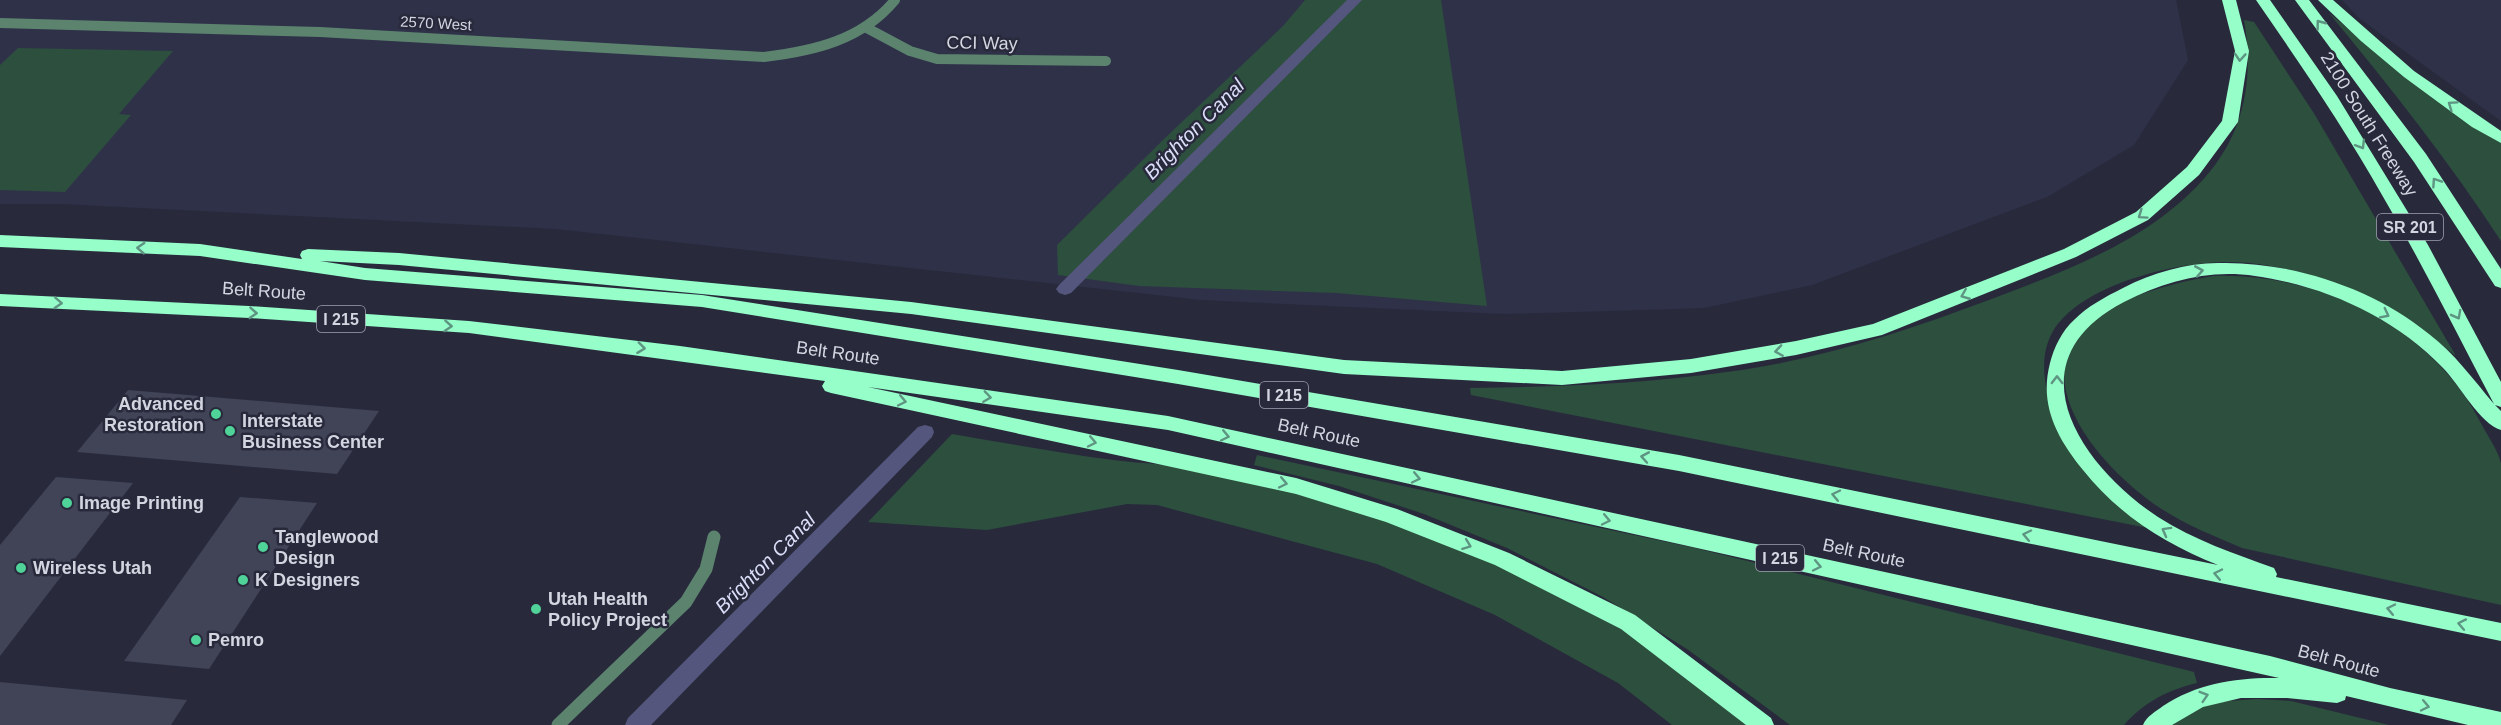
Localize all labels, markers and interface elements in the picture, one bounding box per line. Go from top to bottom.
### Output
street label: 2570 West [400,13,473,33]
one-way arrow [2317,20,2328,31]
street label: CCI Way [946,32,1018,54]
street label: 2100 South Freeway [2317,48,2421,200]
one-way arrow [2234,52,2247,62]
water label: Brighton Canal [1139,74,1249,184]
one-way arrow [2448,101,2459,112]
one-way arrow [2354,139,2366,149]
one-way arrow [2432,177,2443,188]
one-way arrow [2138,208,2149,219]
road number: SR 201 [2377,214,2443,240]
one-way arrow [137,241,146,254]
one-way arrow [2194,265,2203,277]
street label: Belt Route [221,278,307,304]
one-way arrow [1960,288,1971,300]
one-way arrow [54,296,63,309]
one-way arrow [249,306,258,319]
road number: I 215 [317,306,365,332]
one-way arrow [2379,306,2390,318]
one-way arrow [2450,308,2461,319]
one-way arrow [443,319,452,332]
street label: Belt Route [795,337,881,369]
one-way arrow [637,341,646,354]
one-way arrow [1774,345,1783,357]
one-way arrow [2051,376,2063,385]
road number: I 215 [1260,382,1308,408]
one-way arrow [983,390,992,402]
one-way arrow [896,393,906,406]
place label: Advanced Restoration [104,394,204,435]
marker: Advanced Restoration [209,407,223,421]
place label: Interstate Business Center [242,411,384,452]
street label: Belt Route [1276,414,1362,452]
marker: Interstate Business Center [223,424,237,438]
one-way arrow [1220,428,1230,441]
one-way arrow [1087,435,1097,448]
one-way arrow [1640,451,1650,464]
one-way arrow [1411,470,1421,483]
one-way arrow [1277,476,1287,489]
one-way arrow [1832,489,1842,502]
place label: Image Printing [79,493,204,513]
marker: Image Printing [60,496,74,510]
water label: Brighton Canal [710,508,820,618]
one-way arrow [1601,512,1611,525]
one-way arrow [2162,526,2172,538]
place label: Tanglewood Design [275,527,379,568]
one-way arrow [2023,529,2033,542]
street label: Belt Route [1821,534,1907,572]
one-way arrow [1461,538,1472,550]
marker: Tanglewood Design [256,540,270,554]
road number: I 215 [1756,545,1804,571]
place label: Wireless Utah [33,558,152,578]
one-way arrow [1812,559,1822,572]
marker: Wireless Utah [14,561,28,575]
one-way arrow [2214,568,2224,581]
place label: K Designers [255,570,360,590]
marker: K Designers [236,573,250,587]
place label: Utah Health Policy Project [548,589,667,630]
marker: Utah Health Policy Project [529,602,543,616]
one-way arrow [2386,604,2396,617]
one-way arrow [2458,618,2468,631]
place label: Pemro [208,630,264,650]
marker: Pemro [189,633,203,647]
street label: Belt Route [2296,640,2382,682]
one-way arrow [2198,691,2209,703]
one-way arrow [2420,699,2430,712]

